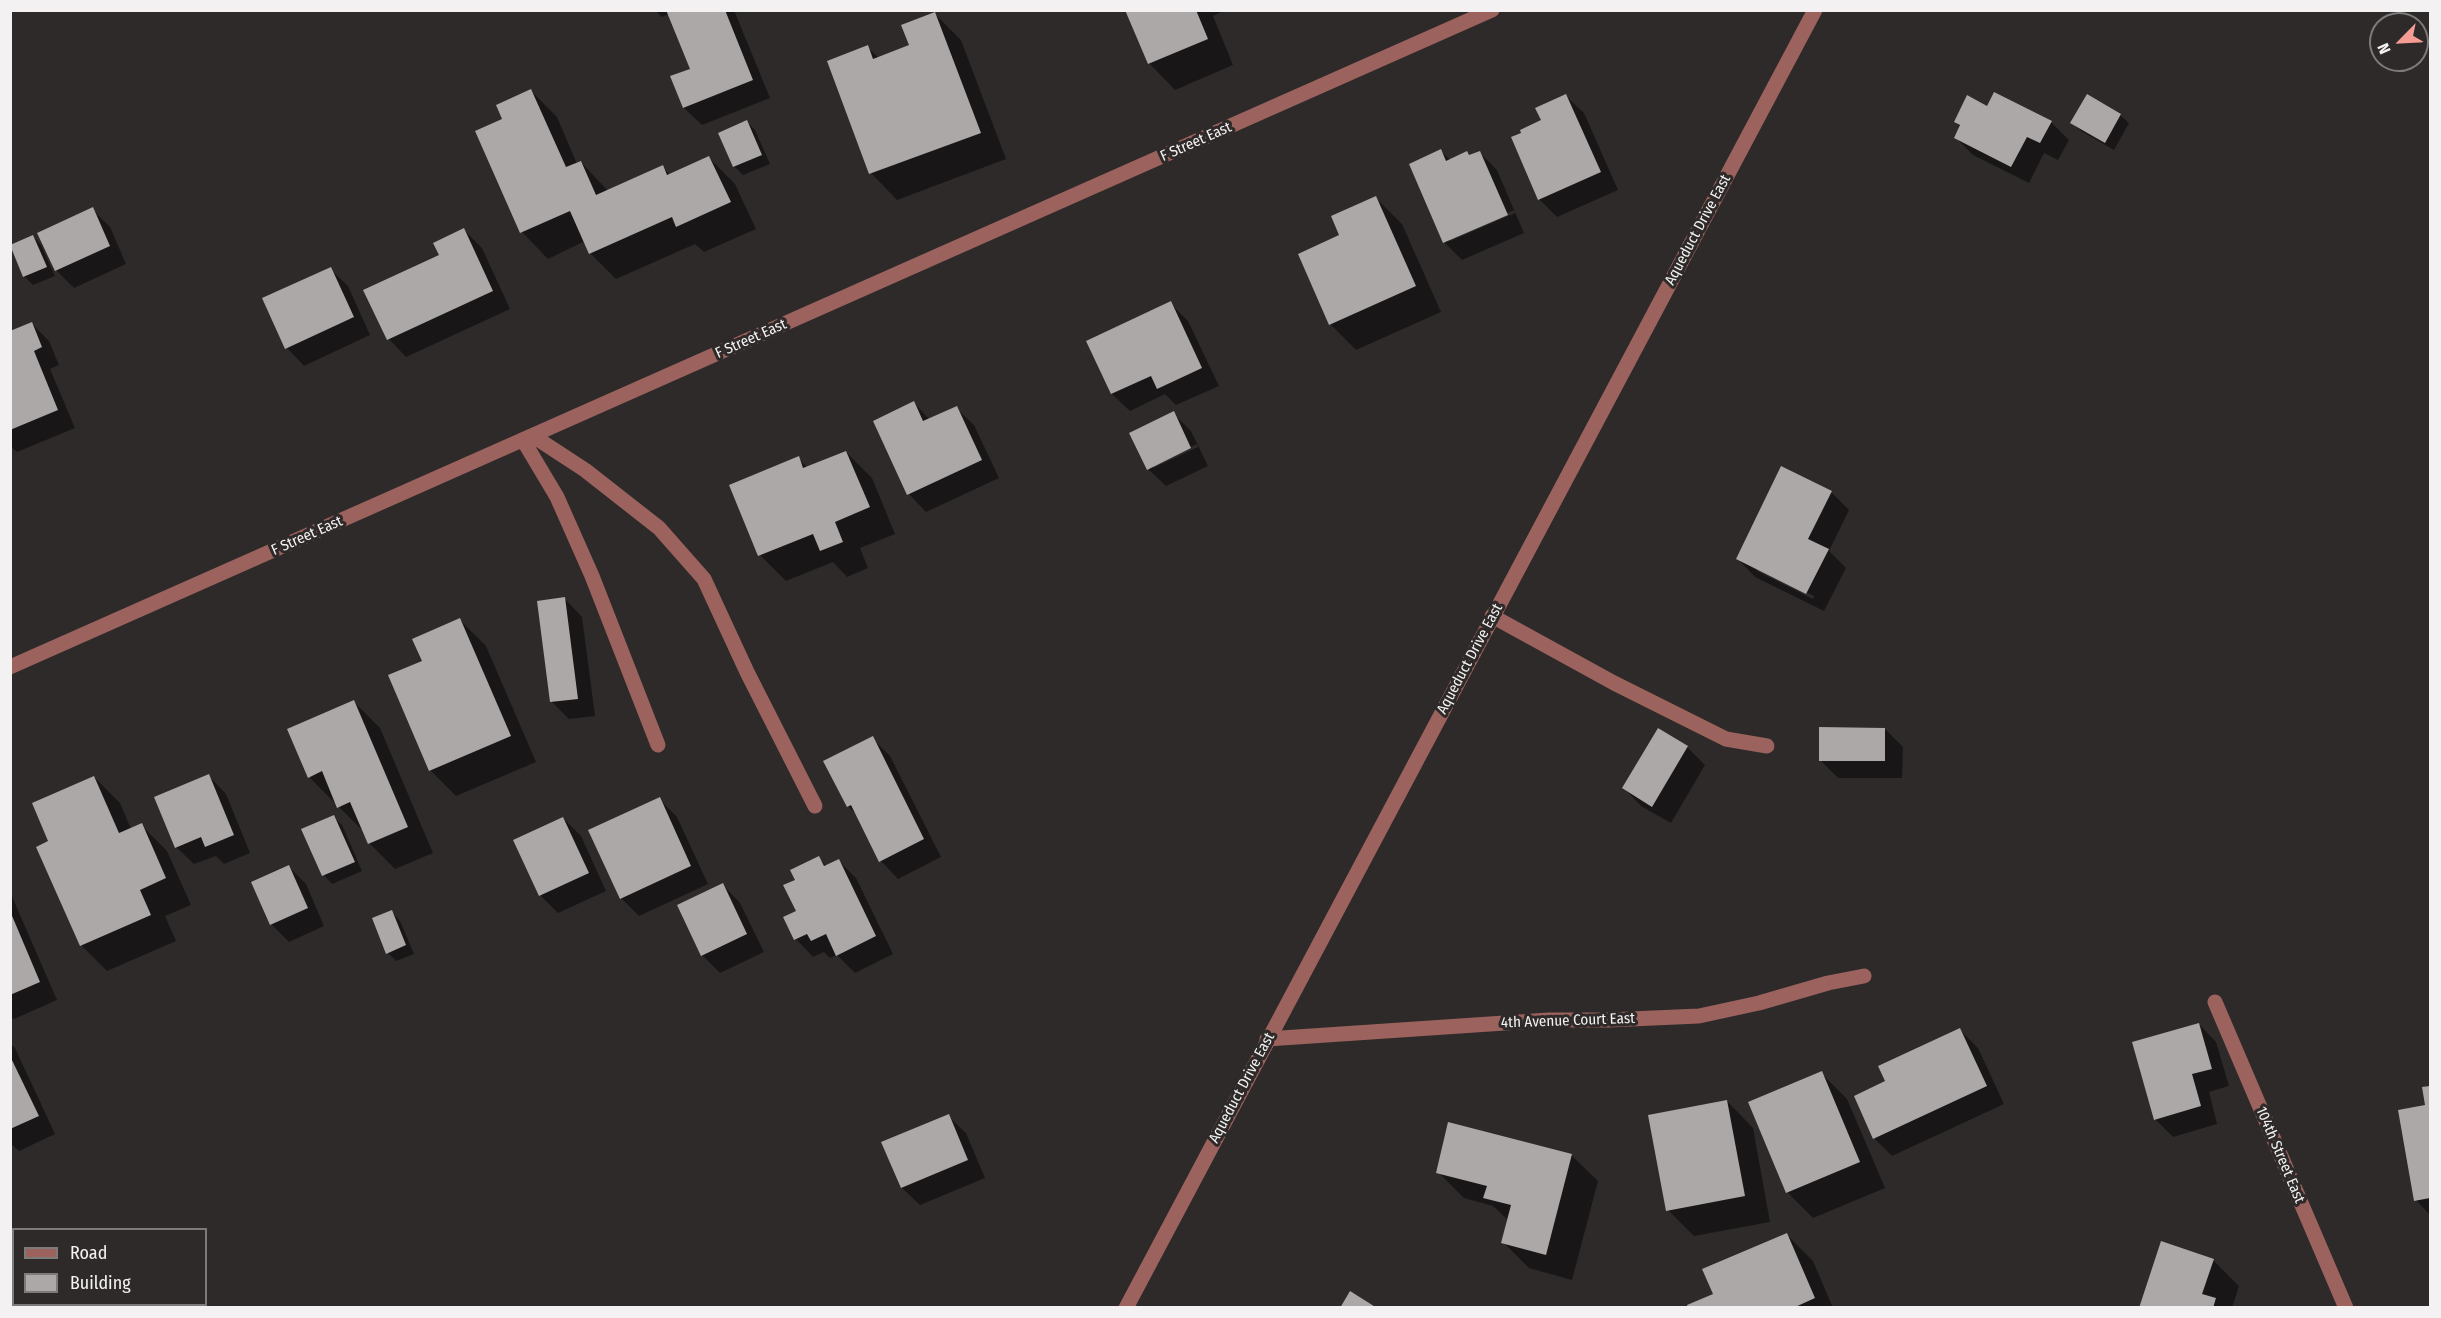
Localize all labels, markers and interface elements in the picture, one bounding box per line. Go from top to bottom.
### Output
north arrow [2369,12,2429,72]
text: N [2373,40,2395,57]
street label: F Street East [1158,118,1234,166]
street label: Aqueduct Drive East [1661,172,1735,288]
street label: F Street East [713,315,789,363]
street label: F Street East [269,512,345,560]
street label: Aqueduct Drive East [1433,601,1507,717]
street label: 4th Avenue Court East [1501,1010,1635,1032]
street label: Aqueduct Drive East [1205,1030,1279,1146]
street label: 104th Street East [2252,1104,2308,1206]
legend [12,1228,207,1306]
text: Road [70,1242,107,1264]
text: Building [70,1272,131,1294]

